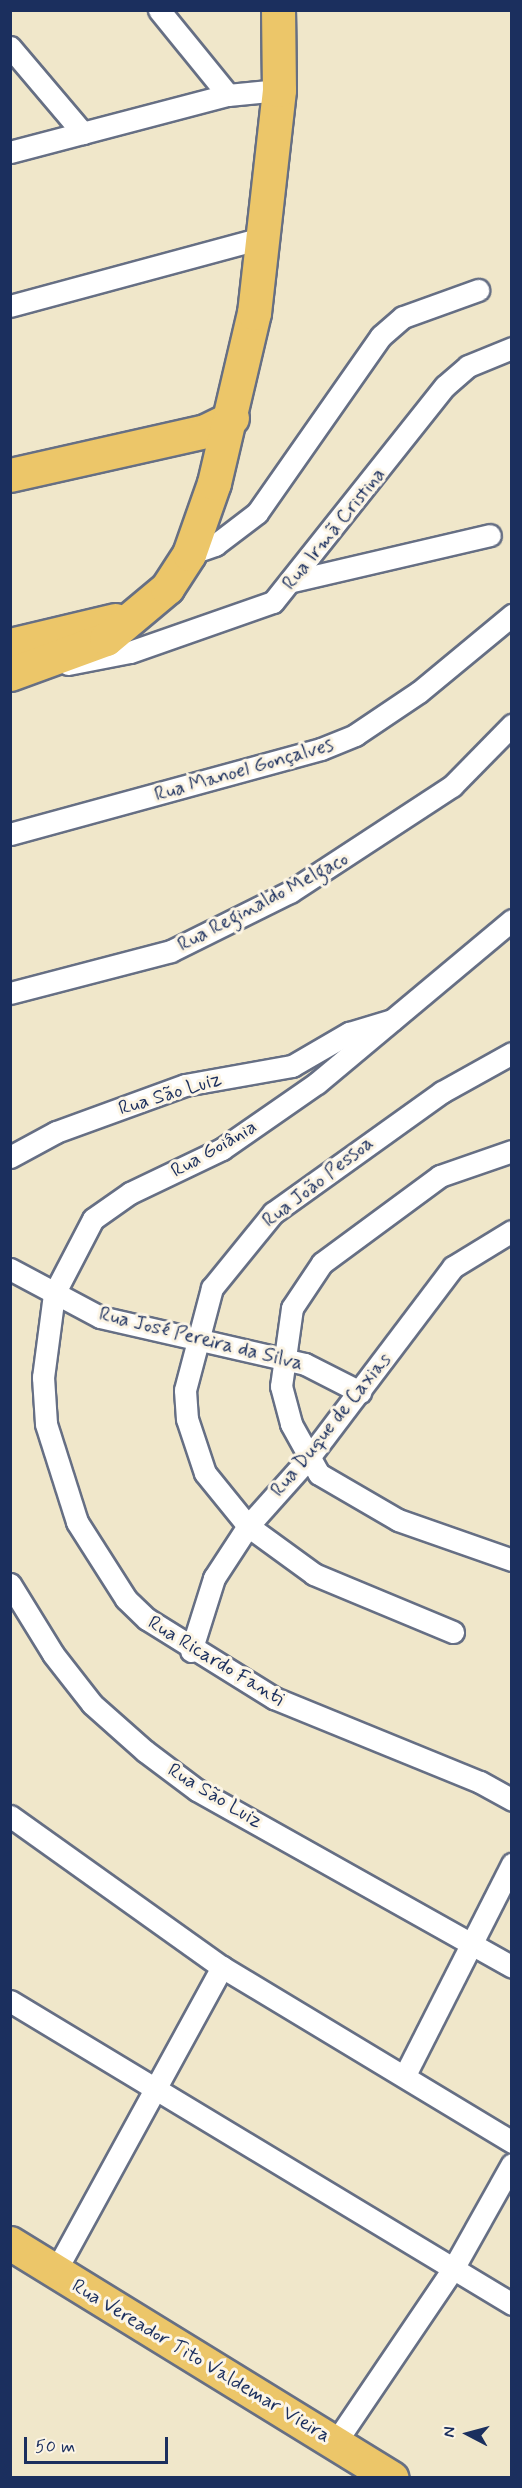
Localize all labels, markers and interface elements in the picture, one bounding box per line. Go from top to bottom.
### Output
street label: Rua Irmã Cristina [276,461,392,597]
street label: Rua Manoel Gonçalves [152,733,336,807]
street label: Rua Reginaldo Melgaco [171,846,355,958]
street label: Rua São Luiz [115,1067,225,1121]
street label: Rua Goiânia [166,1115,262,1183]
street label: Rua João Pessoa [257,1131,379,1233]
street label: Rua José Pereira da Silva [98,1302,304,1376]
street label: Rua Duque de Caxias [267,1349,395,1501]
street label: Rua Ricardo Fanti [147,1613,285,1709]
street label: Rua São Luiz [163,1758,267,1834]
street label: Rua Vereador Tito Valdemar Vieira [70,2276,332,2446]
north arrow [438,2404,498,2464]
scale bar [27,2425,171,2463]
text: N [439,2426,461,2438]
text: 50 m [35,2435,75,2459]

